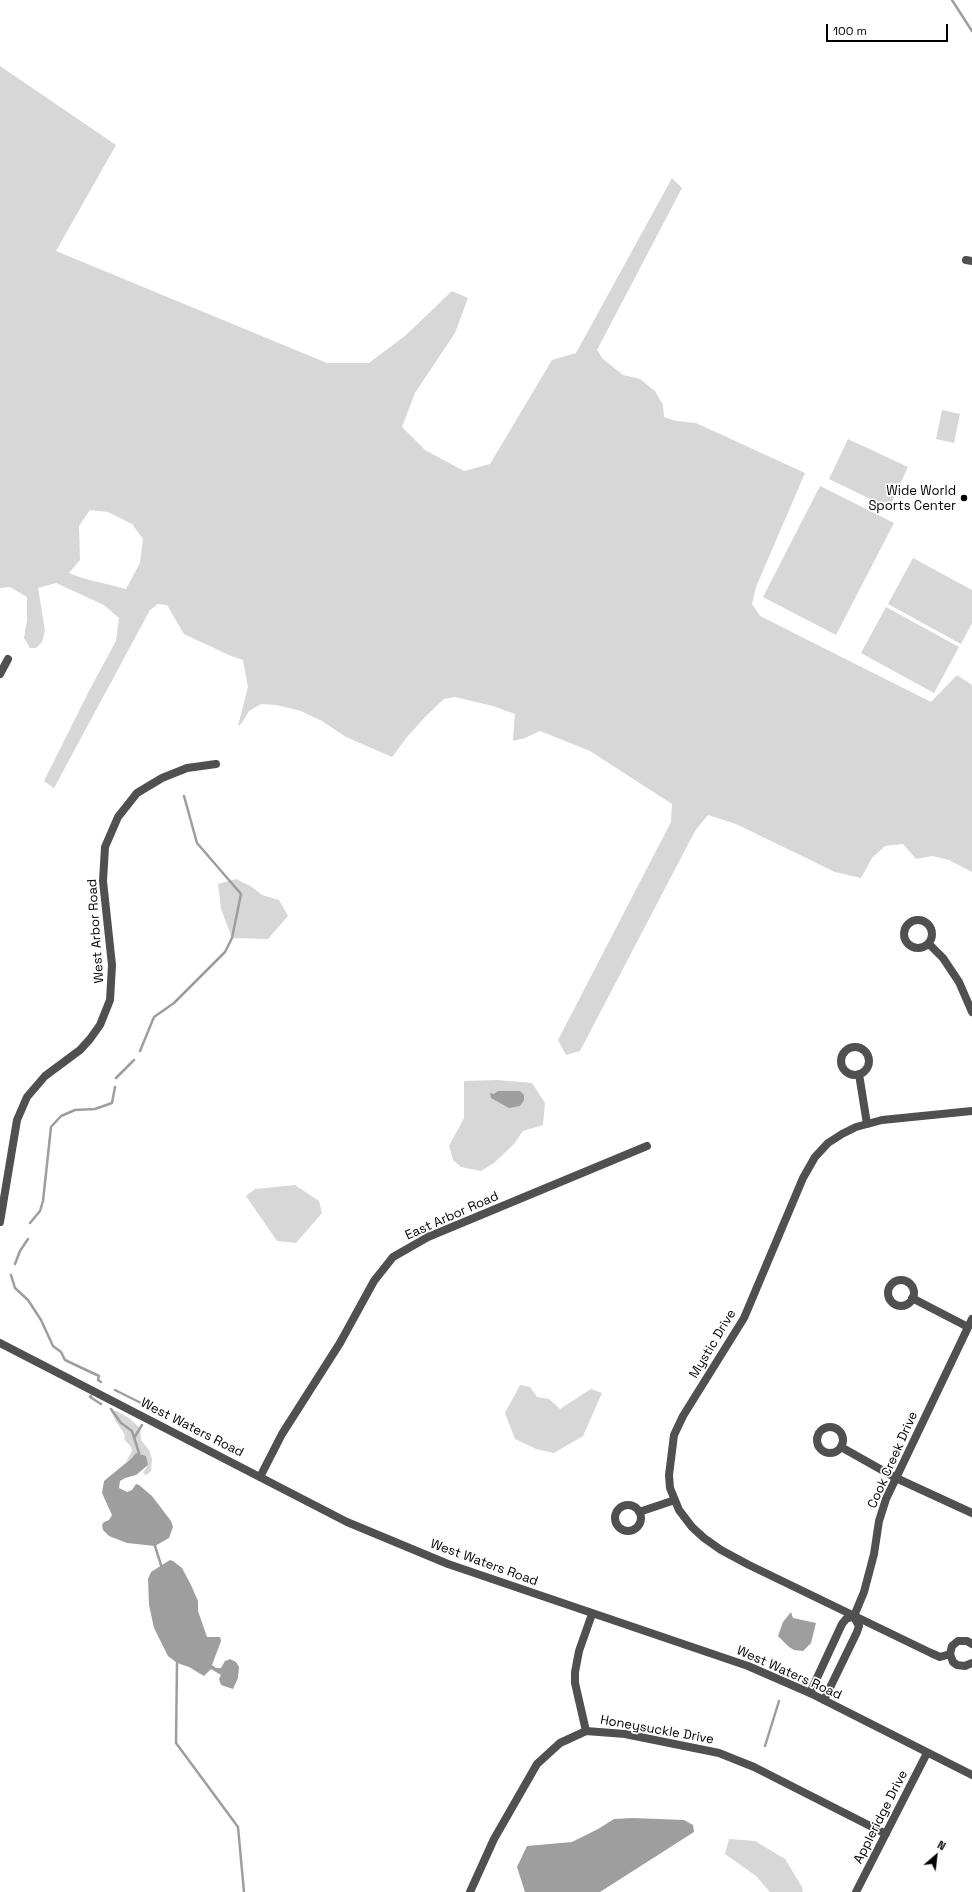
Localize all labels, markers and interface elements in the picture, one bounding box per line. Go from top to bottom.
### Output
scale bar [828,16,950,42]
text: 100 m [833,23,867,39]
place label: Wide World Sports Center [868,483,956,514]
marker: Wide World Sports Center [959,493,969,503]
street label: West Arbor Road [85,878,107,984]
street label: East Arbor Road [403,1188,501,1244]
street label: Mystic Drive [686,1307,740,1381]
street label: West Waters Road [138,1395,246,1461]
street label: Cook Creek Drive [865,1409,921,1511]
street label: West Waters Road [428,1536,540,1590]
street label: West Waters Road [734,1643,844,1703]
street label: Honeysuckle Drive [599,1712,715,1748]
street label: Appleridge Drive [851,1768,911,1866]
north arrow [916,1836,956,1876]
text: N [935,1837,948,1853]

